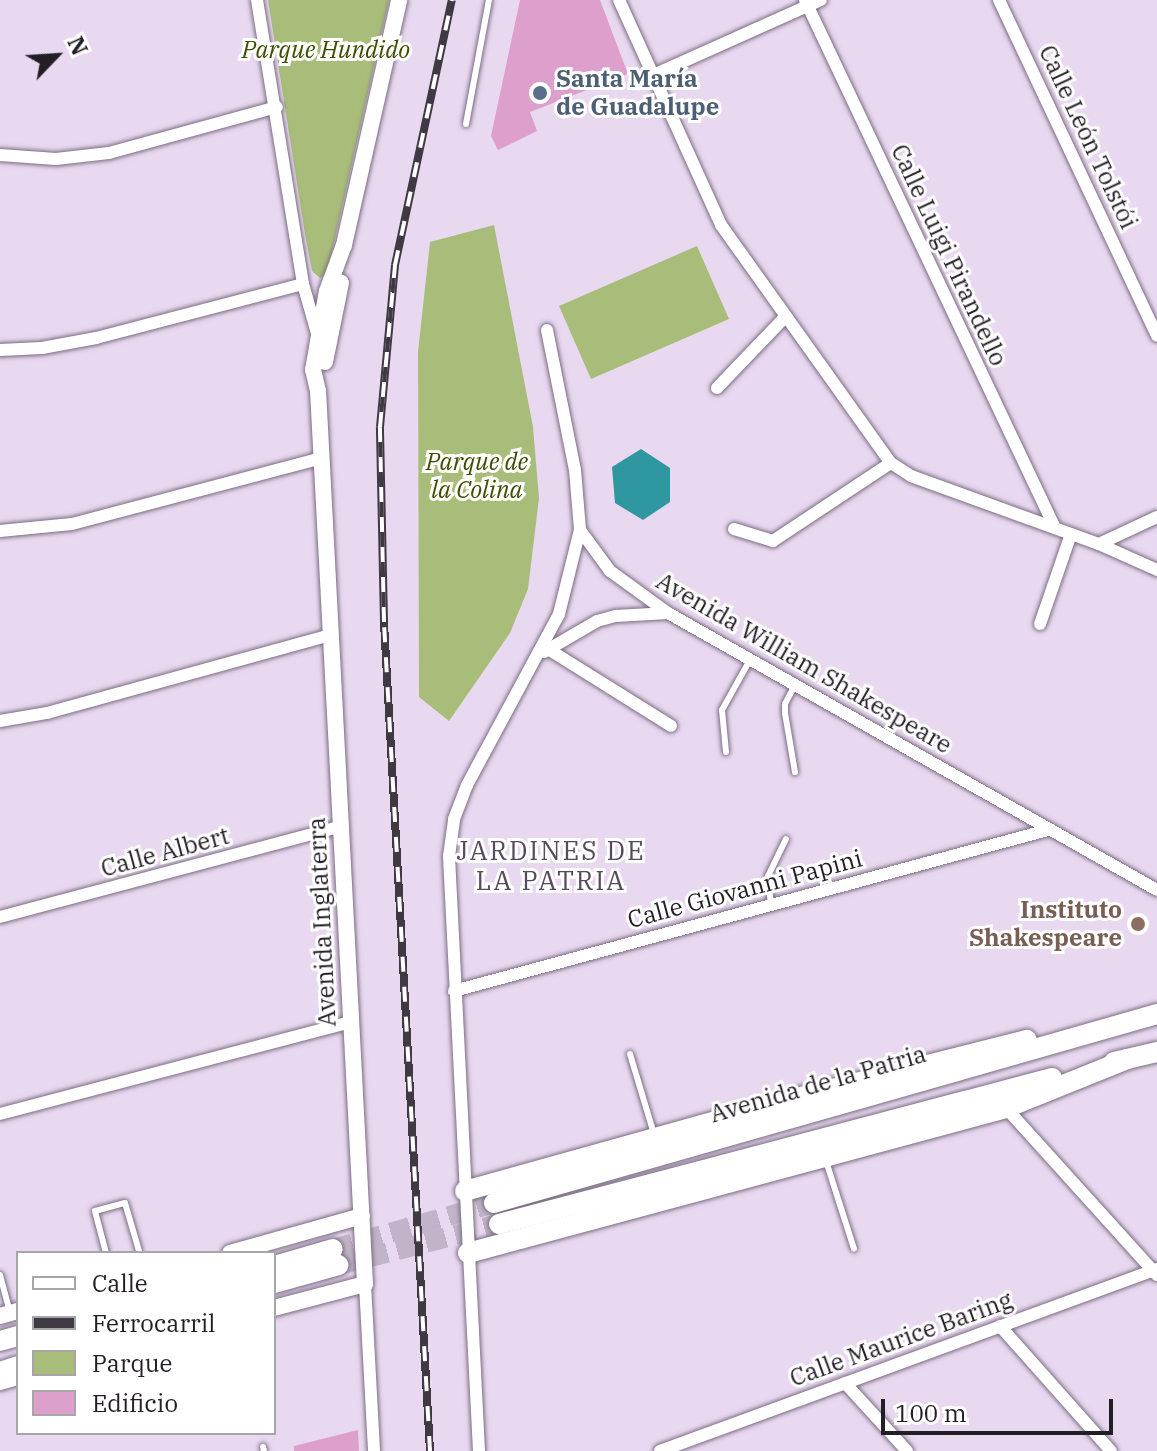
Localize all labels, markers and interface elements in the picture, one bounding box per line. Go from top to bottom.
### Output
north arrow [16,16,96,96]
text: N [61,32,95,60]
park label: Parque Hundido [242,36,410,64]
street label: Calle León Tolstói [1033,41,1143,233]
place label: Santa María de Guadalupe [556,65,719,121]
marker: Santa María de Guadalupe [531,84,549,102]
street label: Calle Luigi Pirandello [885,140,1013,370]
park label: Parque de la Colina [426,448,528,504]
street label: Avenida William Shakespeare [651,566,957,760]
street label: Avenida Inglaterra [302,816,342,1028]
street label: Calle Albert [98,821,232,883]
district label: JARDINES DE LA PATRIA [456,835,646,896]
street label: Calle Giovanni Papini [625,844,865,934]
place label: Instituto Shakespeare [969,896,1122,952]
marker: Instituto Shakespeare [1129,915,1147,933]
street label: Avenida de la Patria [707,1039,929,1129]
legend [16,1251,276,1435]
text: Calle [92,1267,148,1299]
street label: Calle Maurice Baring [786,1285,1016,1393]
text: Ferrocarril [92,1307,215,1339]
text: Parque [92,1347,172,1379]
scale bar [885,1383,1117,1433]
text: Edificio [92,1387,178,1419]
text: 100 m [895,1397,967,1429]

